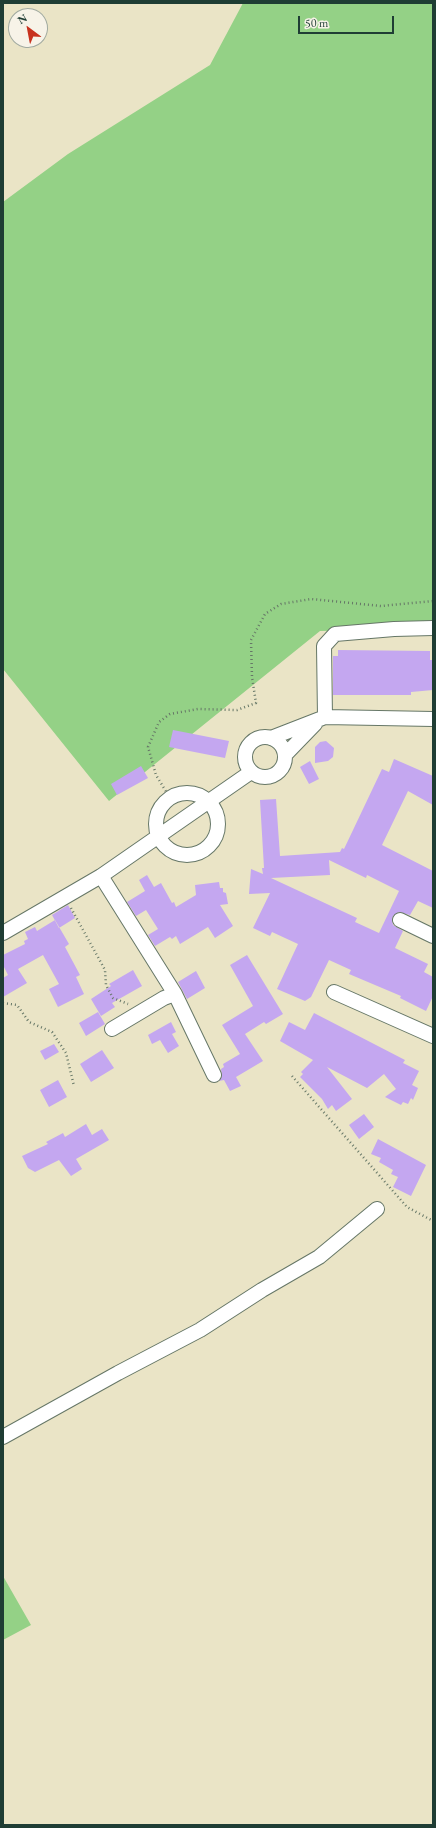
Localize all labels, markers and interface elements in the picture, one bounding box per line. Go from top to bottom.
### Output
north arrow [8,8,48,48]
scale bar [300,8,396,34]
text: N [15,10,30,27]
text: 50 m [305,15,328,31]

